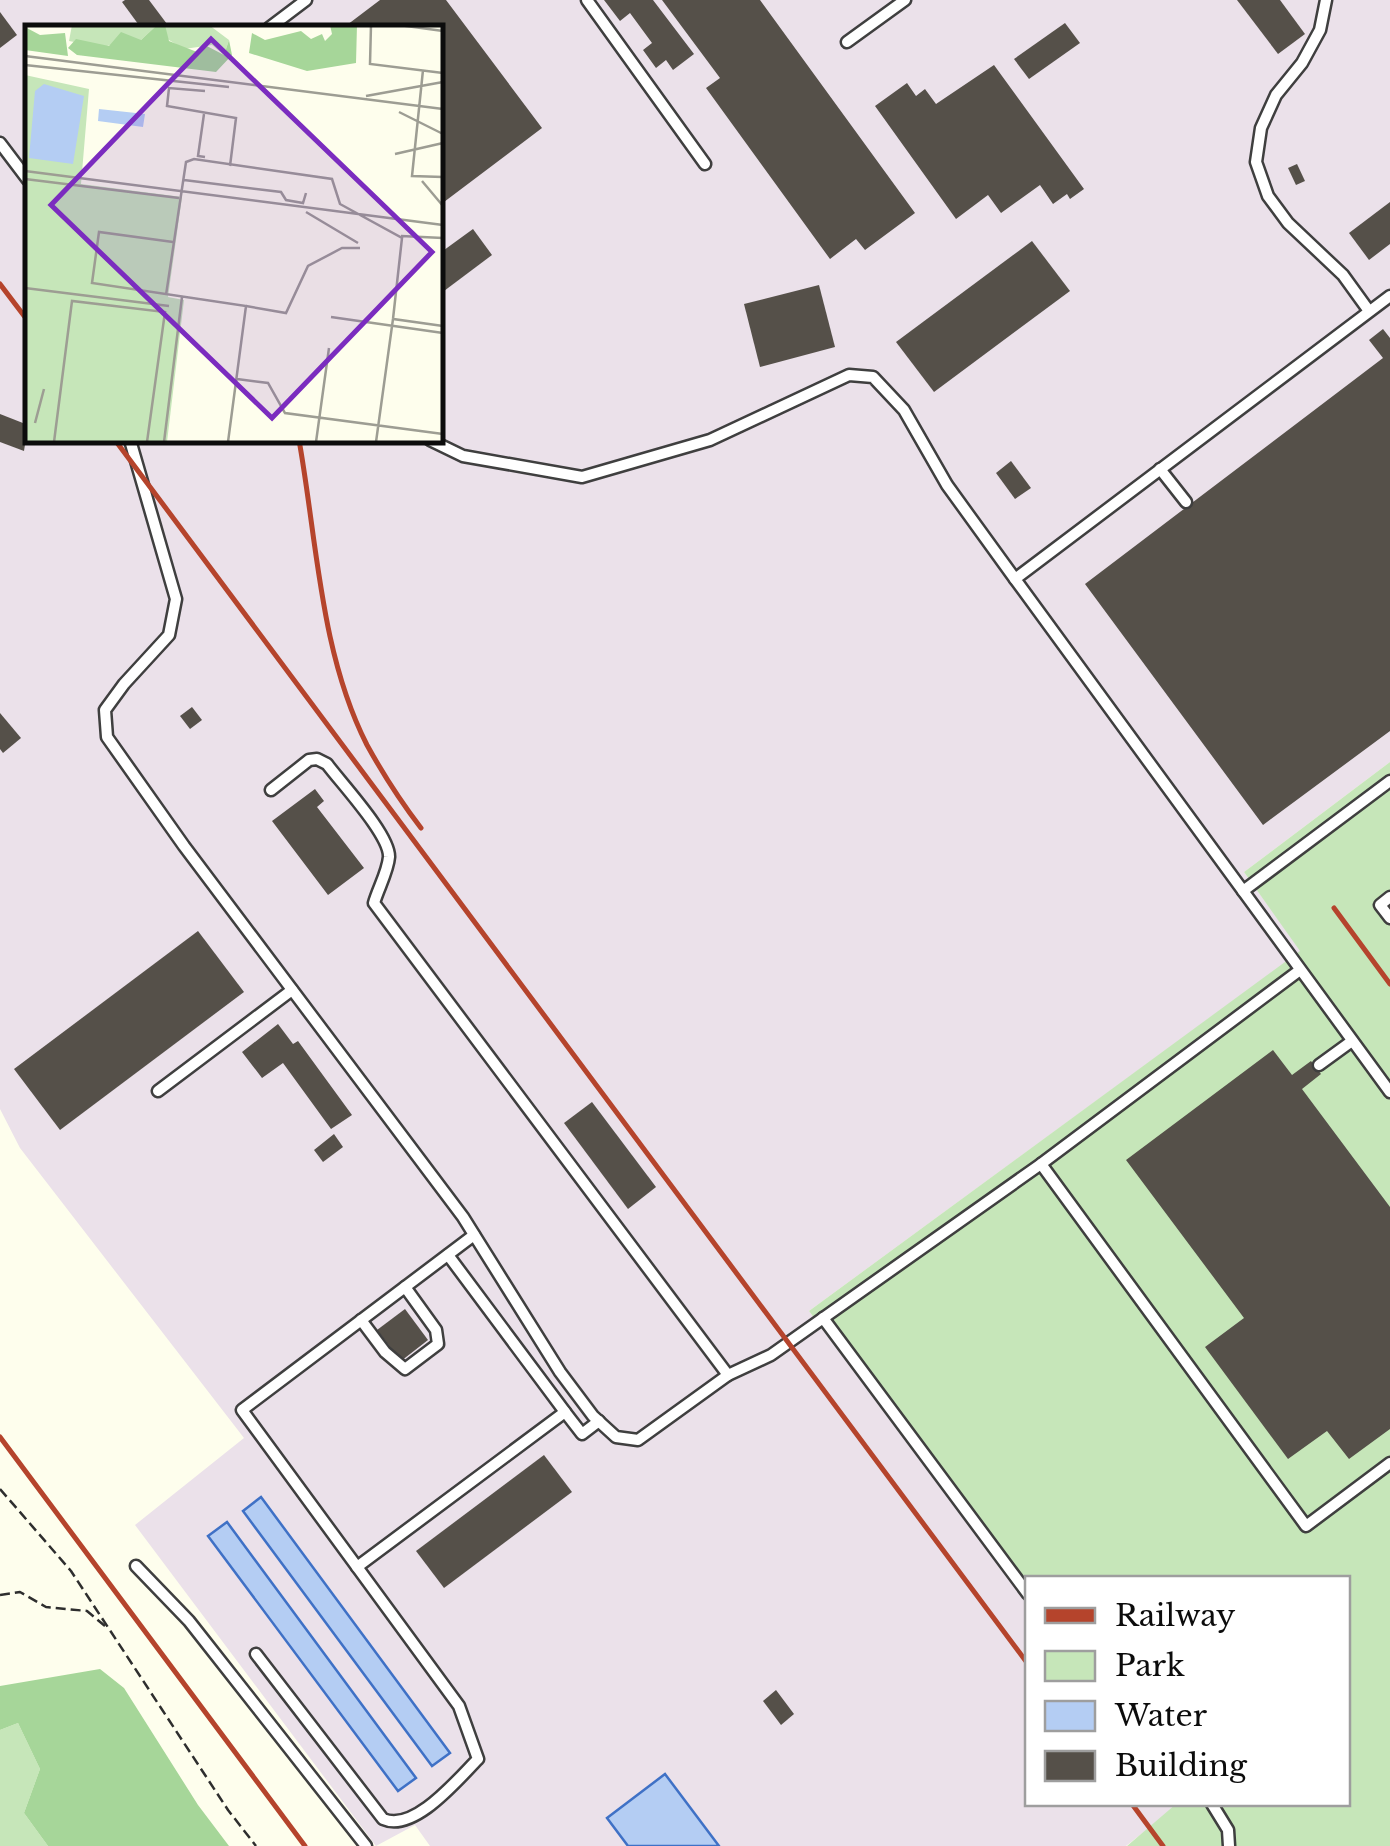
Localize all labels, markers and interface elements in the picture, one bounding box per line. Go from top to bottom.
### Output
inset map [25,25,442,442]
legend [1025,1576,1350,1806]
text: Railway [1115,1597,1235,1634]
text: Park [1115,1647,1185,1684]
text: Water [1114,1697,1208,1734]
text: Building [1115,1747,1248,1784]

